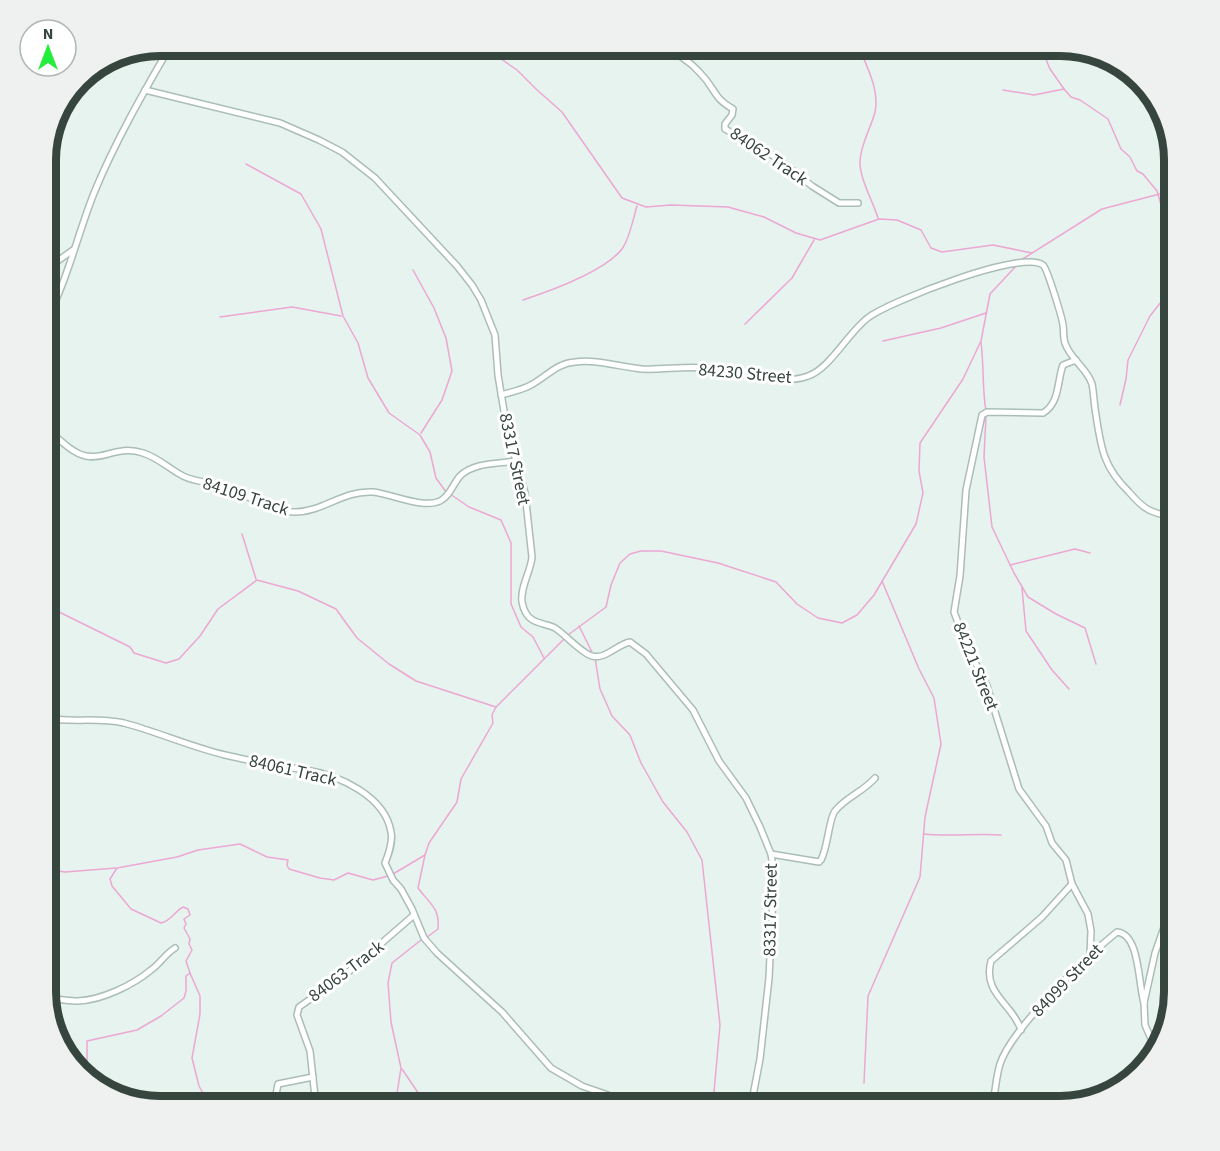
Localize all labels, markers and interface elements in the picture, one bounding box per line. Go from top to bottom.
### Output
north arrow [18,18,78,78]
text: N [43,23,53,45]
street label: 84062 Track [725,121,813,192]
street label: 84230 Street [697,357,793,390]
street label: 83317 Street [493,411,536,507]
street label: 84109 Track [200,471,292,522]
street label: 84221 Street [946,618,1005,714]
street label: 84061 Track [247,748,339,793]
street label: 83317 Street [757,863,784,957]
street label: 84063 Track [303,935,389,1008]
street label: 84099 Street [1026,938,1109,1023]

